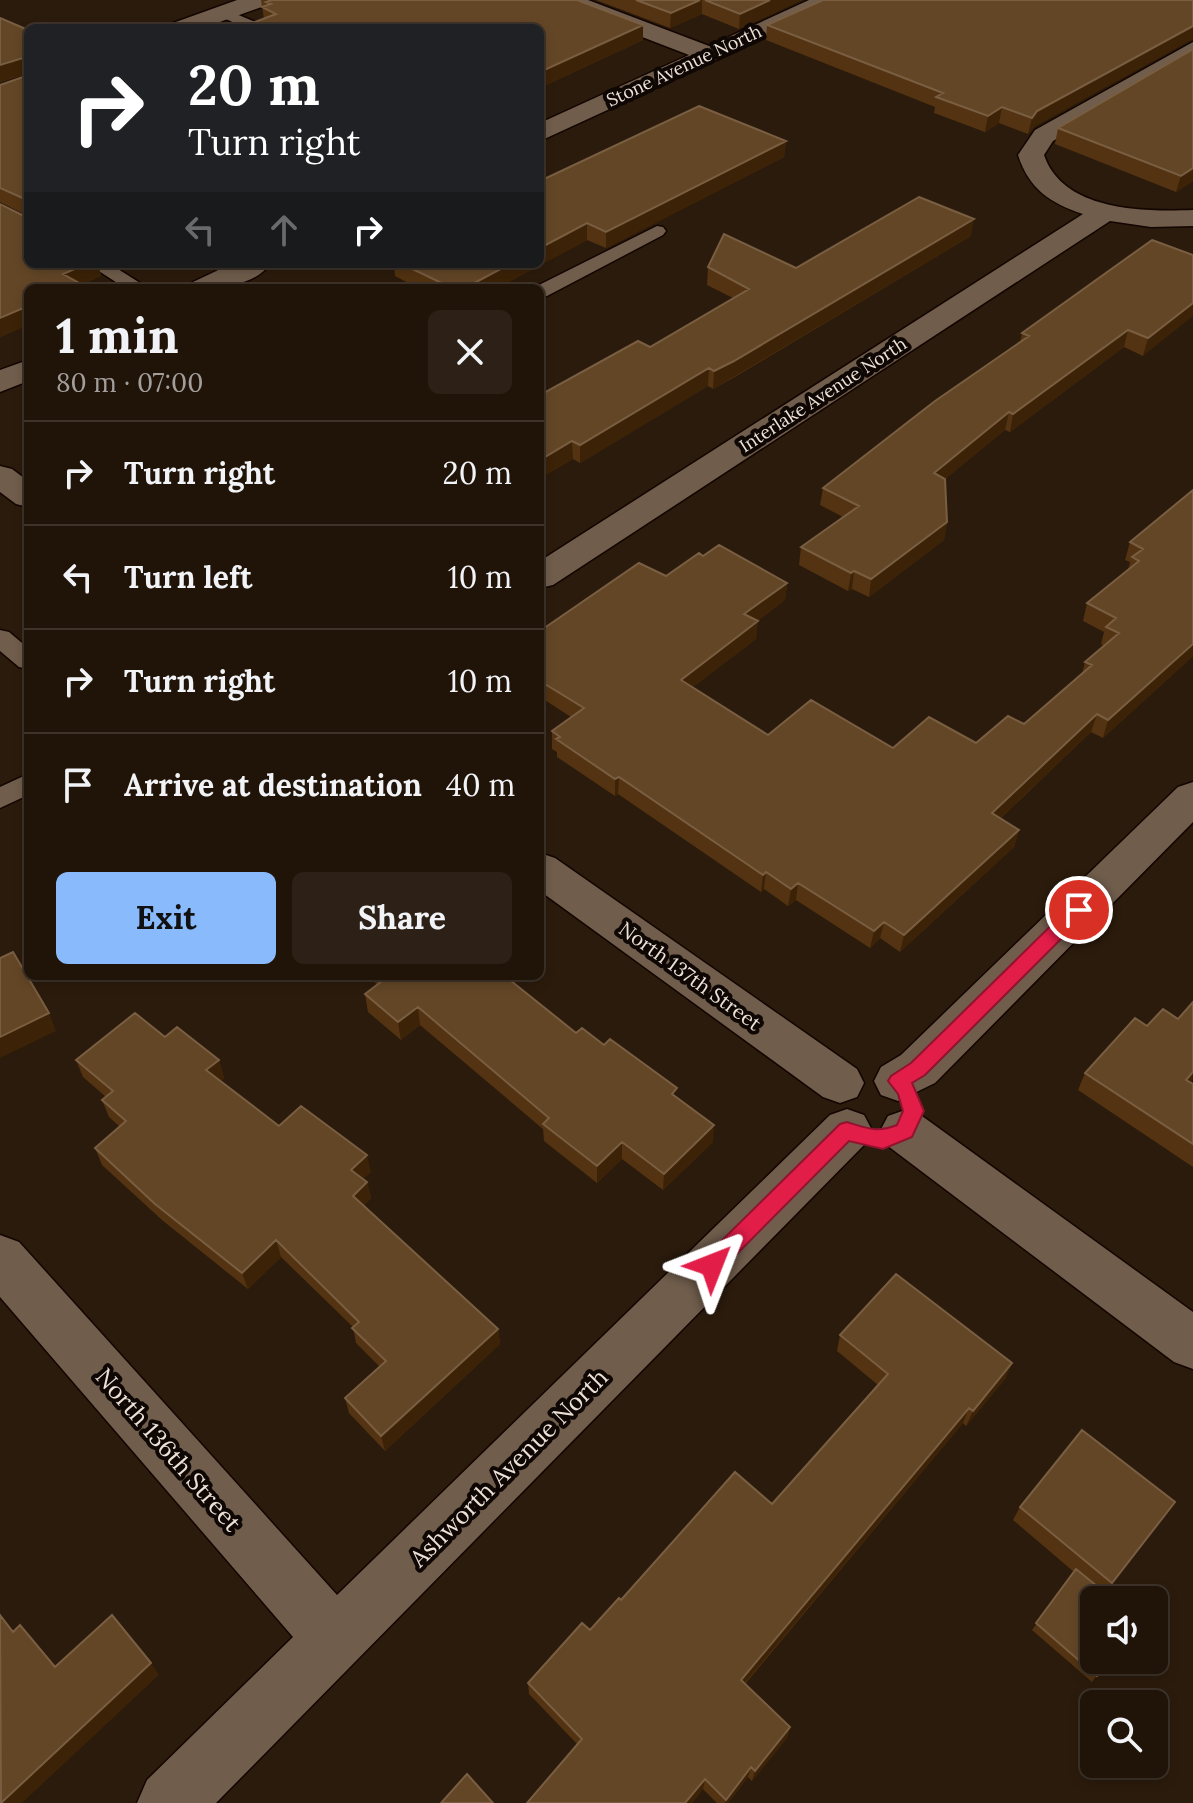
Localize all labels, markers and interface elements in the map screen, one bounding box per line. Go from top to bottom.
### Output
street label: Stone Avenue North [603,19,765,112]
text: 20 m [188,49,320,120]
icon: right [56,56,160,160]
text: Turn right [188,119,361,165]
icon: left [178,208,222,252]
icon: ahead [262,208,306,252]
icon: right [346,208,390,252]
text: 1 min [56,305,179,366]
button: close [428,310,512,394]
street label: Interlake Avenue North [735,332,911,457]
text: 80 m · 07:00 [56,366,203,399]
icon: right [56,451,100,495]
text: Turn right [124,454,275,492]
text: 20 m [443,454,512,492]
icon: left [56,555,100,599]
text: Turn left [124,558,252,596]
text: 10 m [448,558,512,596]
icon: right [56,659,100,703]
text: Turn right [124,662,275,700]
text: 10 m [448,662,512,700]
icon: arrive [56,763,100,807]
text: Arrive at destination [124,766,422,804]
text: 40 m [446,766,515,804]
button: Exit [56,872,276,964]
button: Share [292,872,512,964]
pin [1045,876,1113,944]
icon: arrive [1057,888,1101,932]
street label: North 137th Street [614,916,766,1036]
position arrow [670,1223,754,1307]
street label: North 136th Street [89,1362,248,1538]
street label: Ashworth Avenue North [402,1362,614,1574]
map controls [1080,1586,1168,1778]
button: sound [1080,1586,1168,1674]
button: search [1080,1690,1168,1778]

